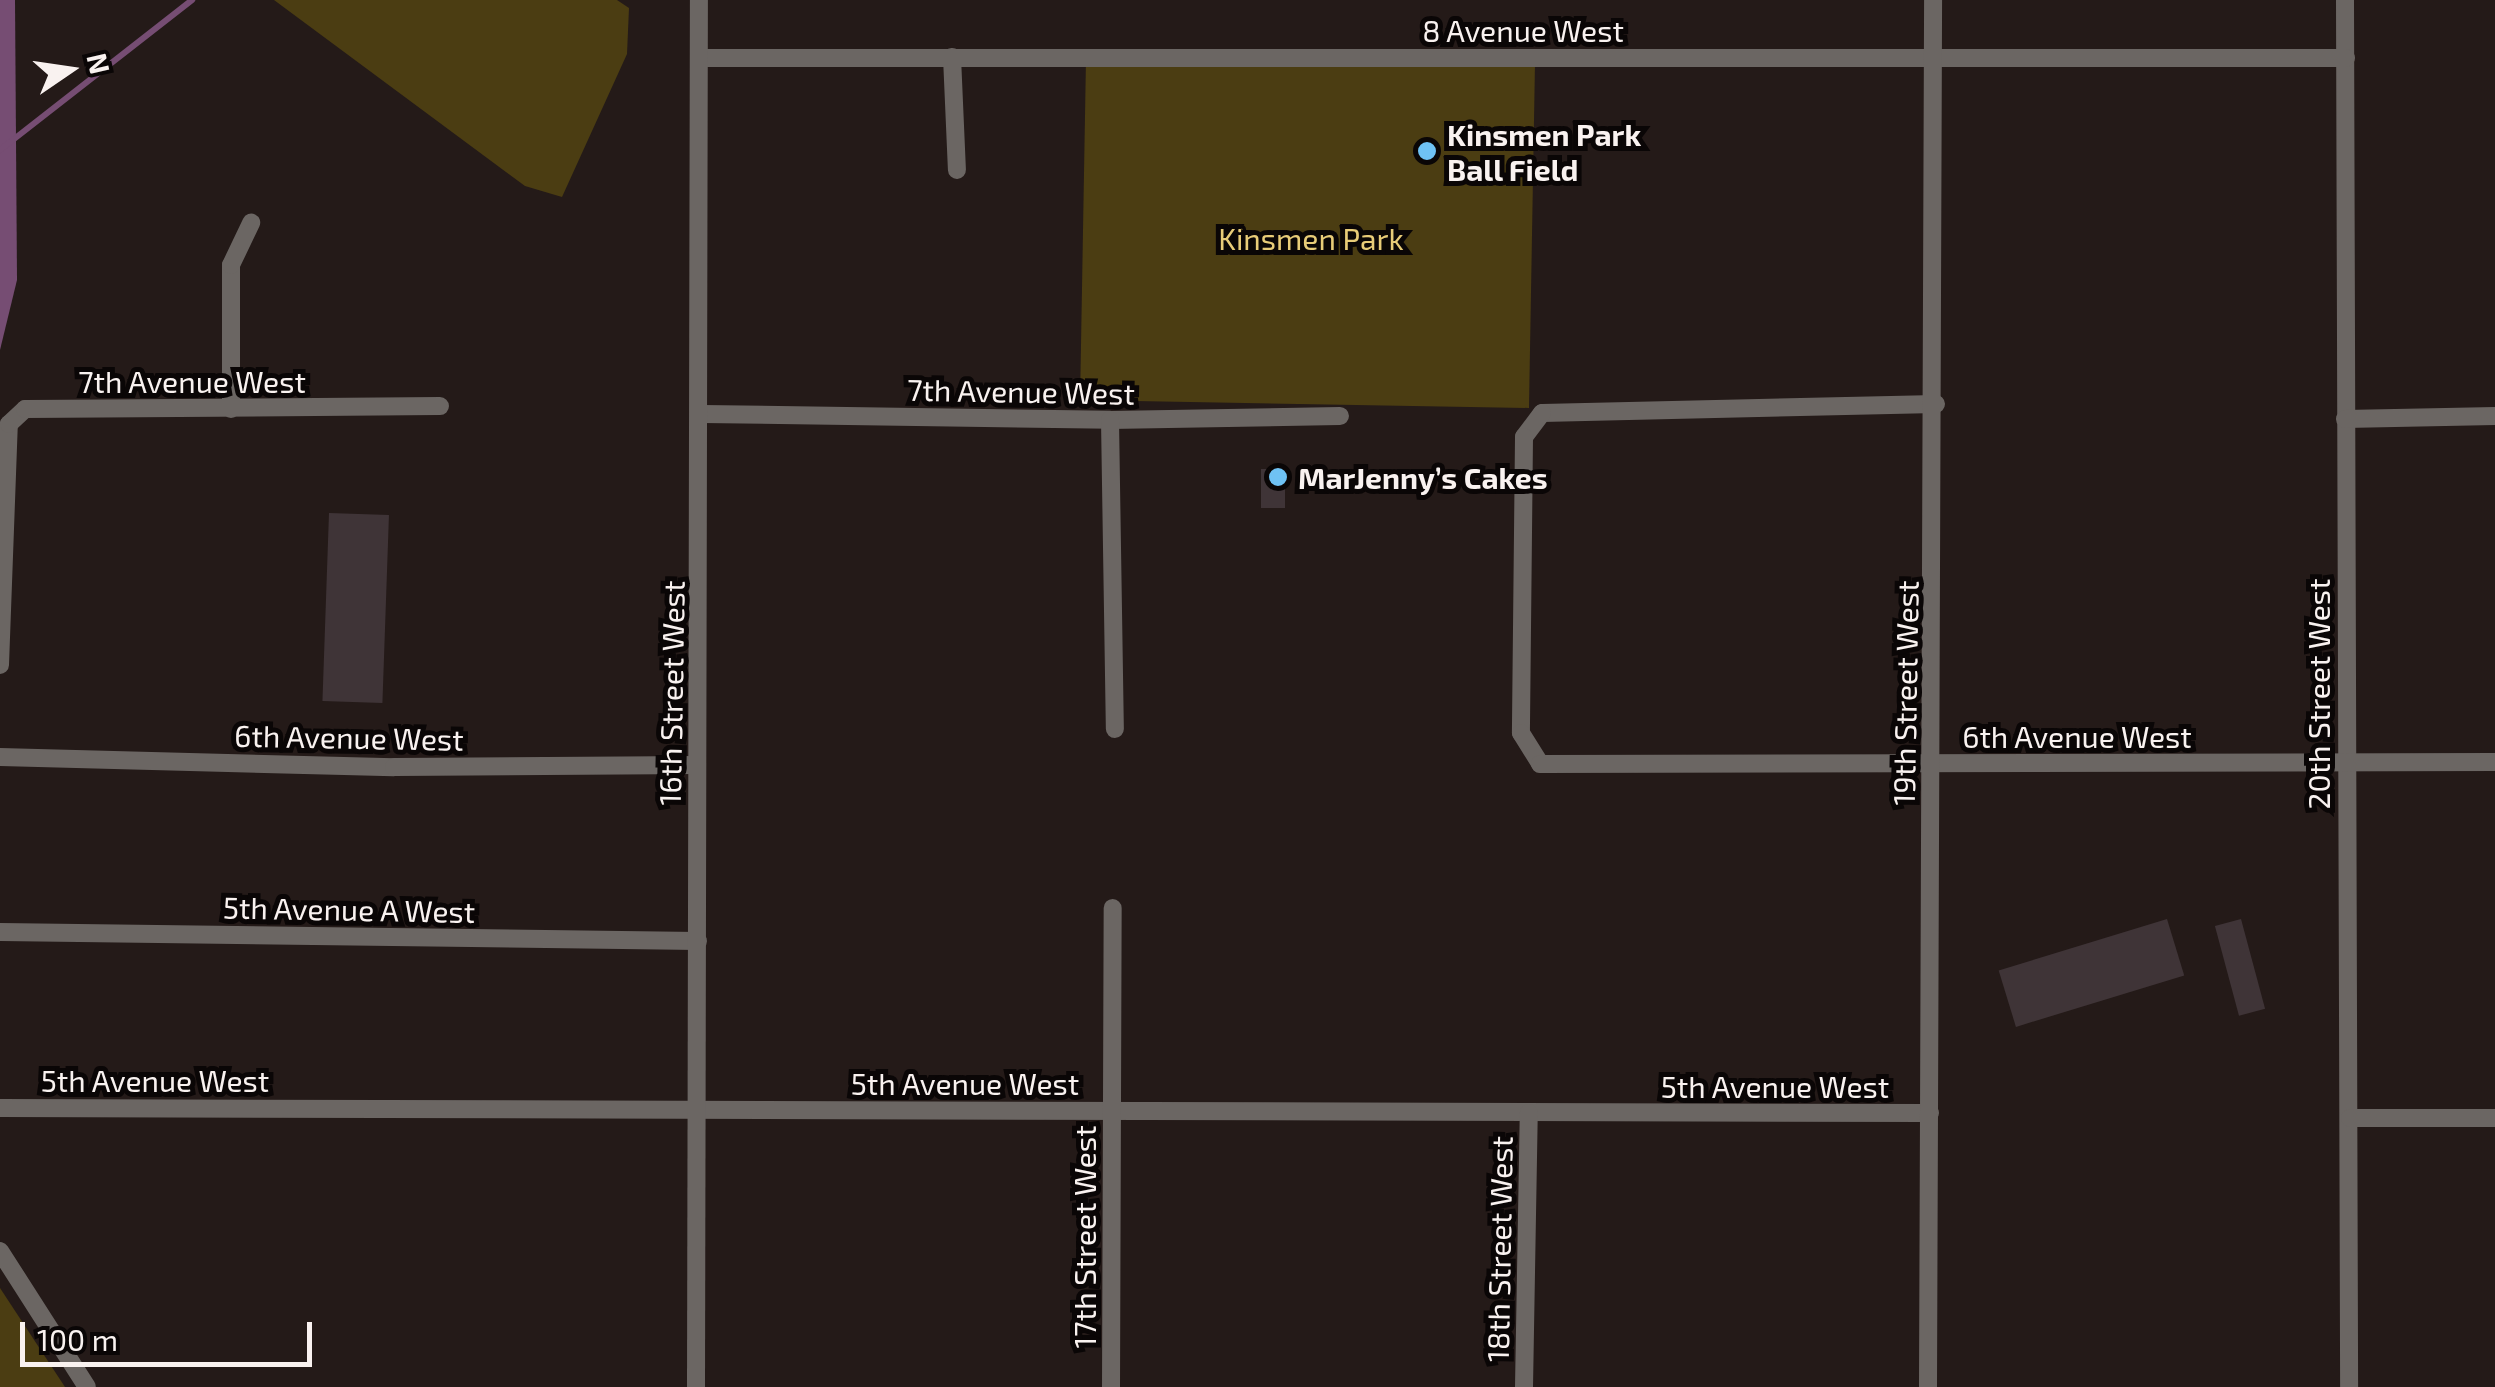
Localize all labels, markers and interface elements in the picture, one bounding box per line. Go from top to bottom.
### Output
street label: 8 Avenue West [1422,12,1624,48]
north arrow [20,20,120,120]
text: N [80,50,118,77]
place label: Kinsmen Park Ball Field [1447,116,1641,186]
marker: Kinsmen Park Ball Field [1416,140,1438,162]
park label: Kinsmen Park [1218,220,1404,256]
street label: 7th Avenue West [78,363,306,399]
street label: 7th Avenue West [906,371,1136,411]
place label: MarJenny’s Cakes [1298,459,1548,495]
marker: MarJenny’s Cakes [1267,466,1289,488]
street label: 20th Street West [2300,578,2336,810]
street label: 16th Street West [651,580,691,806]
street label: 19th Street West [1885,580,1925,806]
street label: 6th Avenue West [233,717,465,757]
street label: 6th Avenue West [1962,718,2192,754]
street label: 5th Avenue A West [221,889,477,929]
street label: 5th Avenue West [40,1062,270,1098]
street label: 5th Avenue West [850,1065,1080,1101]
street label: 5th Avenue West [1660,1068,1890,1104]
street label: 17th Street West [1066,1125,1102,1349]
street label: 18th Street West [1479,1135,1519,1363]
scale bar [25,1302,318,1364]
text: 100 m [37,1321,118,1357]

